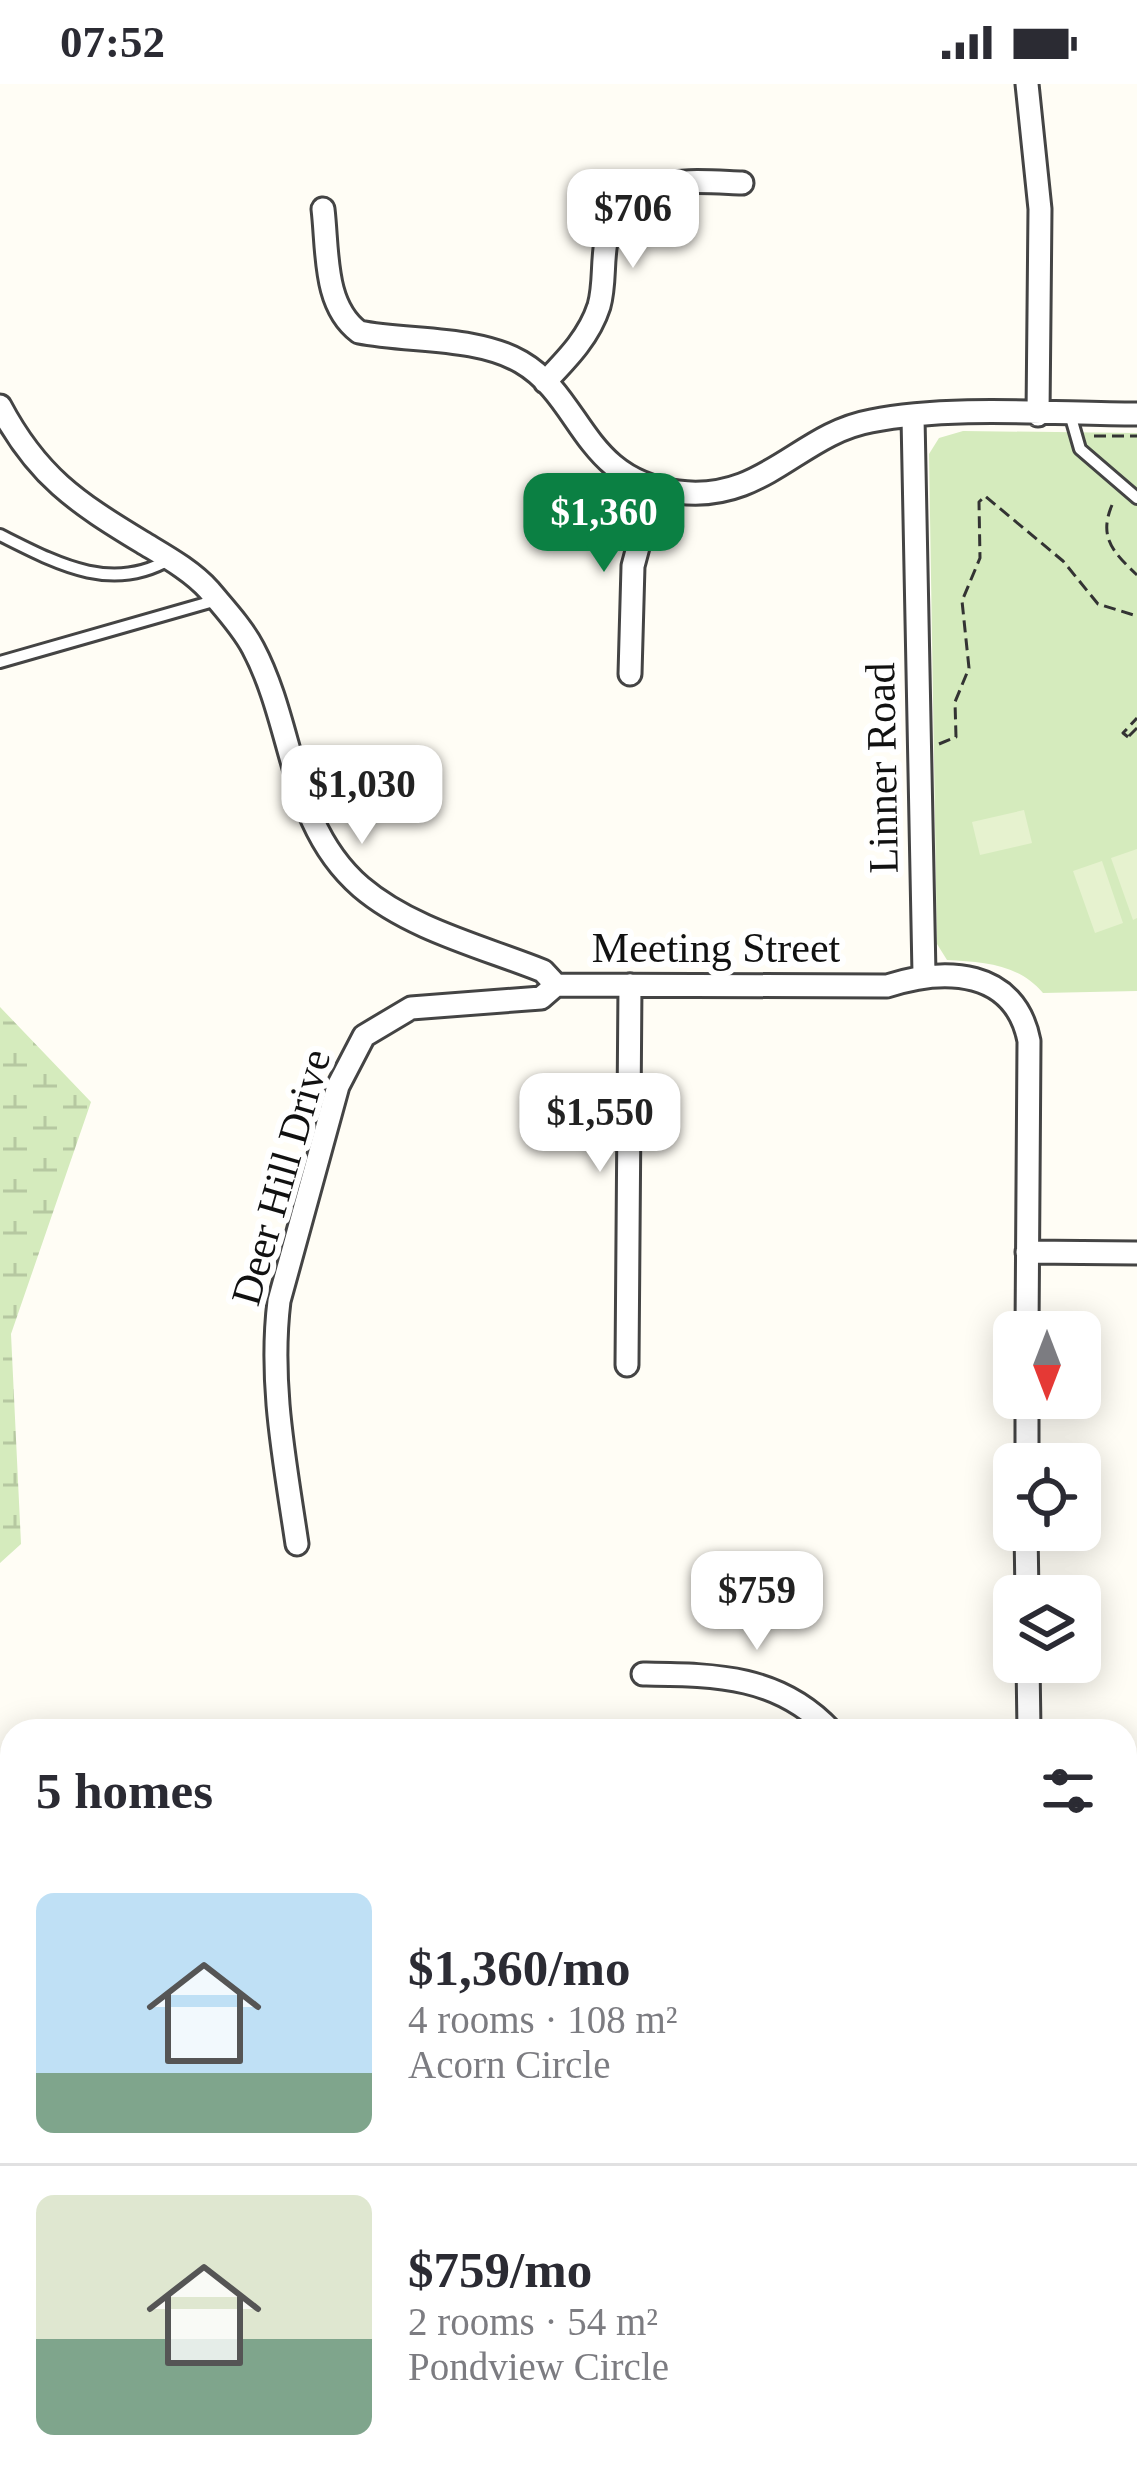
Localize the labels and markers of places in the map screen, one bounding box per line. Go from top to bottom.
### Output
pin: $706 [562,169,704,271]
pin: $1,360 [506,473,702,575]
pin: $1,030 [264,745,460,847]
pin: $1,550 [502,1073,698,1175]
pin: $759 [686,1551,828,1653]

